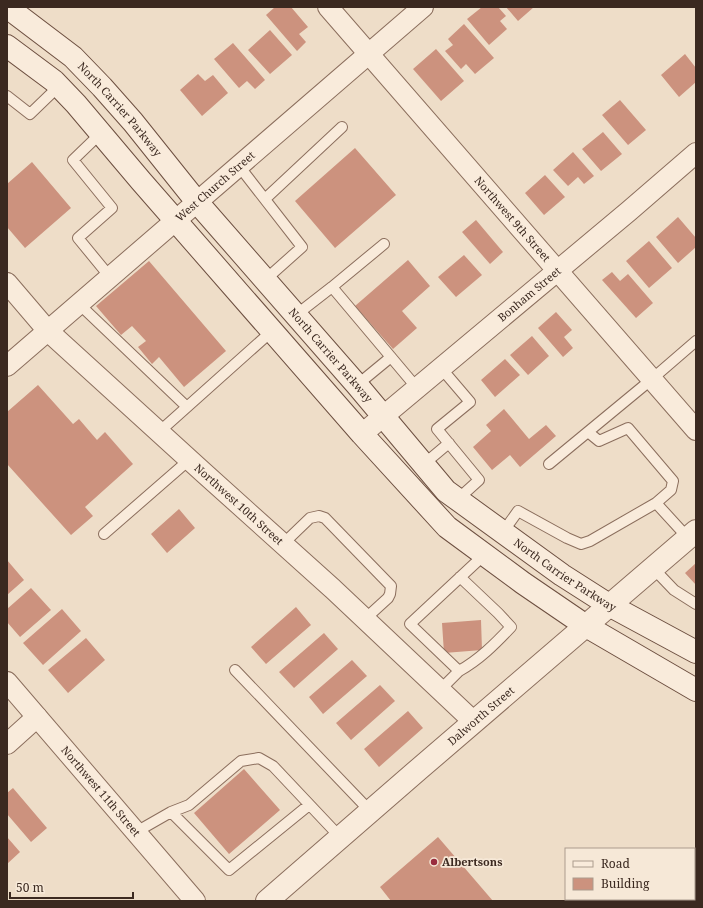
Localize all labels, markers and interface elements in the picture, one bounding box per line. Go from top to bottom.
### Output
street label: North Carrier Parkway [75,59,166,160]
street label: West Church Street [172,147,258,224]
street label: Northwest 9th Street [472,173,554,265]
street label: Bonham Street [494,263,564,325]
street label: North Carrier Parkway [286,304,377,406]
street label: Northwest 10th Street [192,460,287,548]
street label: North Carrier Parkway [511,535,620,615]
street label: Dalworth Street [444,683,517,748]
street label: Northwest 11th Street [58,743,144,839]
legend [565,848,695,900]
place label: Albertsons [442,854,502,869]
text: Road [601,855,631,872]
marker: Albertsons [429,857,439,867]
scale bar [10,874,133,900]
text: Building [601,875,650,892]
text: 50 m [16,879,44,896]

